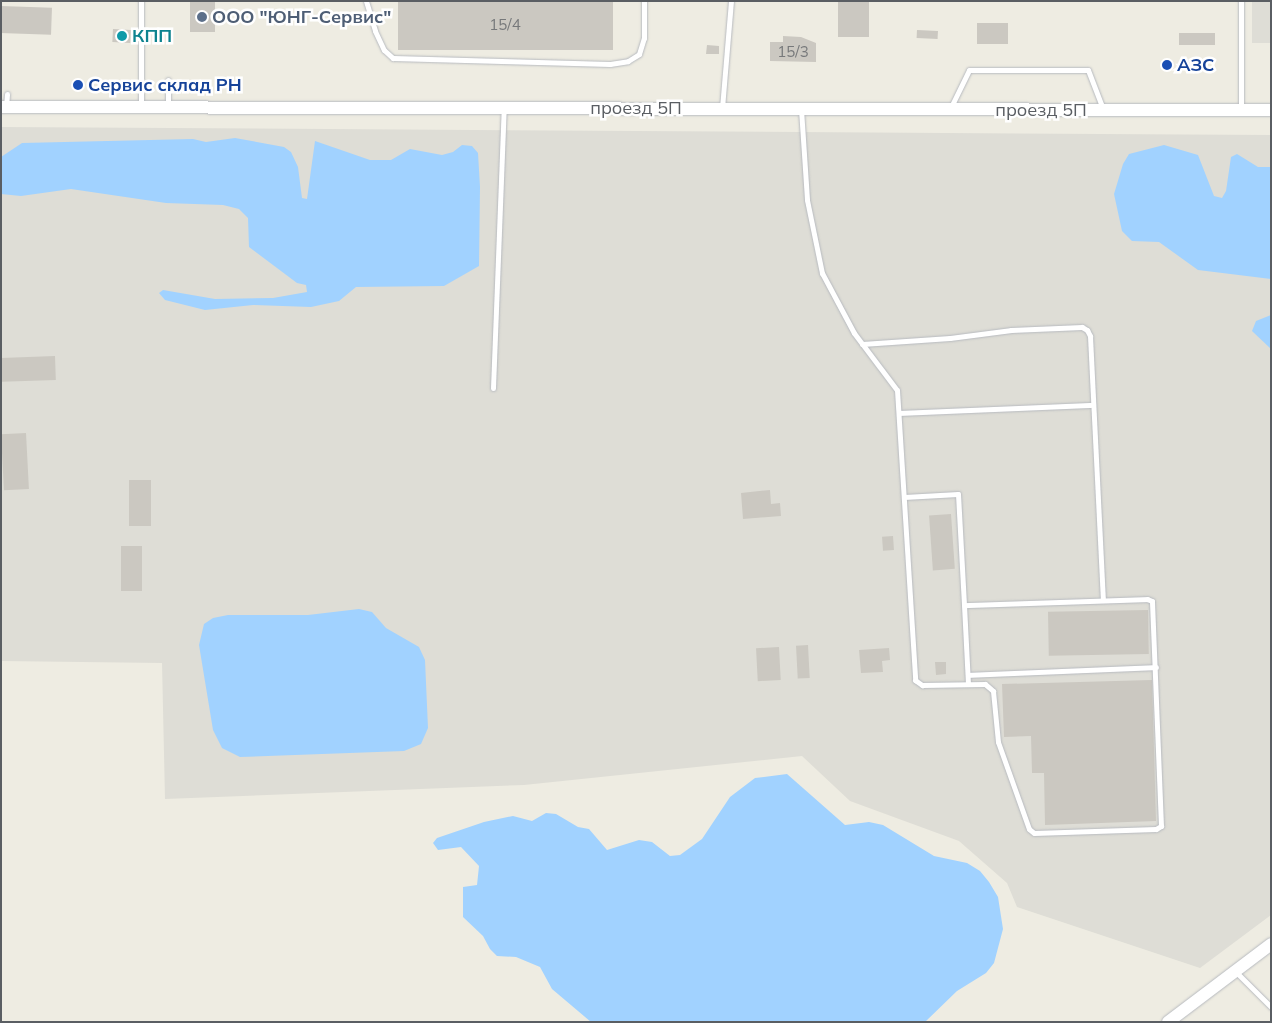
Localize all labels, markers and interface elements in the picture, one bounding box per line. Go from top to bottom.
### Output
place label: ООО "ЮНГ-Сервис" [212,6,391,28]
marker: ООО "ЮНГ-Сервис" [196,11,208,23]
house number: 15/4 [489,16,521,34]
place label: КПП [132,25,172,47]
marker: КПП [116,30,128,42]
house number: 15/3 [777,43,809,61]
place label: АЗС [1177,54,1214,76]
marker: АЗС [1161,59,1173,71]
place label: Сервис склад РН [88,74,242,96]
marker: Сервис склад РН [72,79,84,91]
street label: проезд 5П [590,97,682,119]
street label: проезд 5П [995,99,1087,121]

